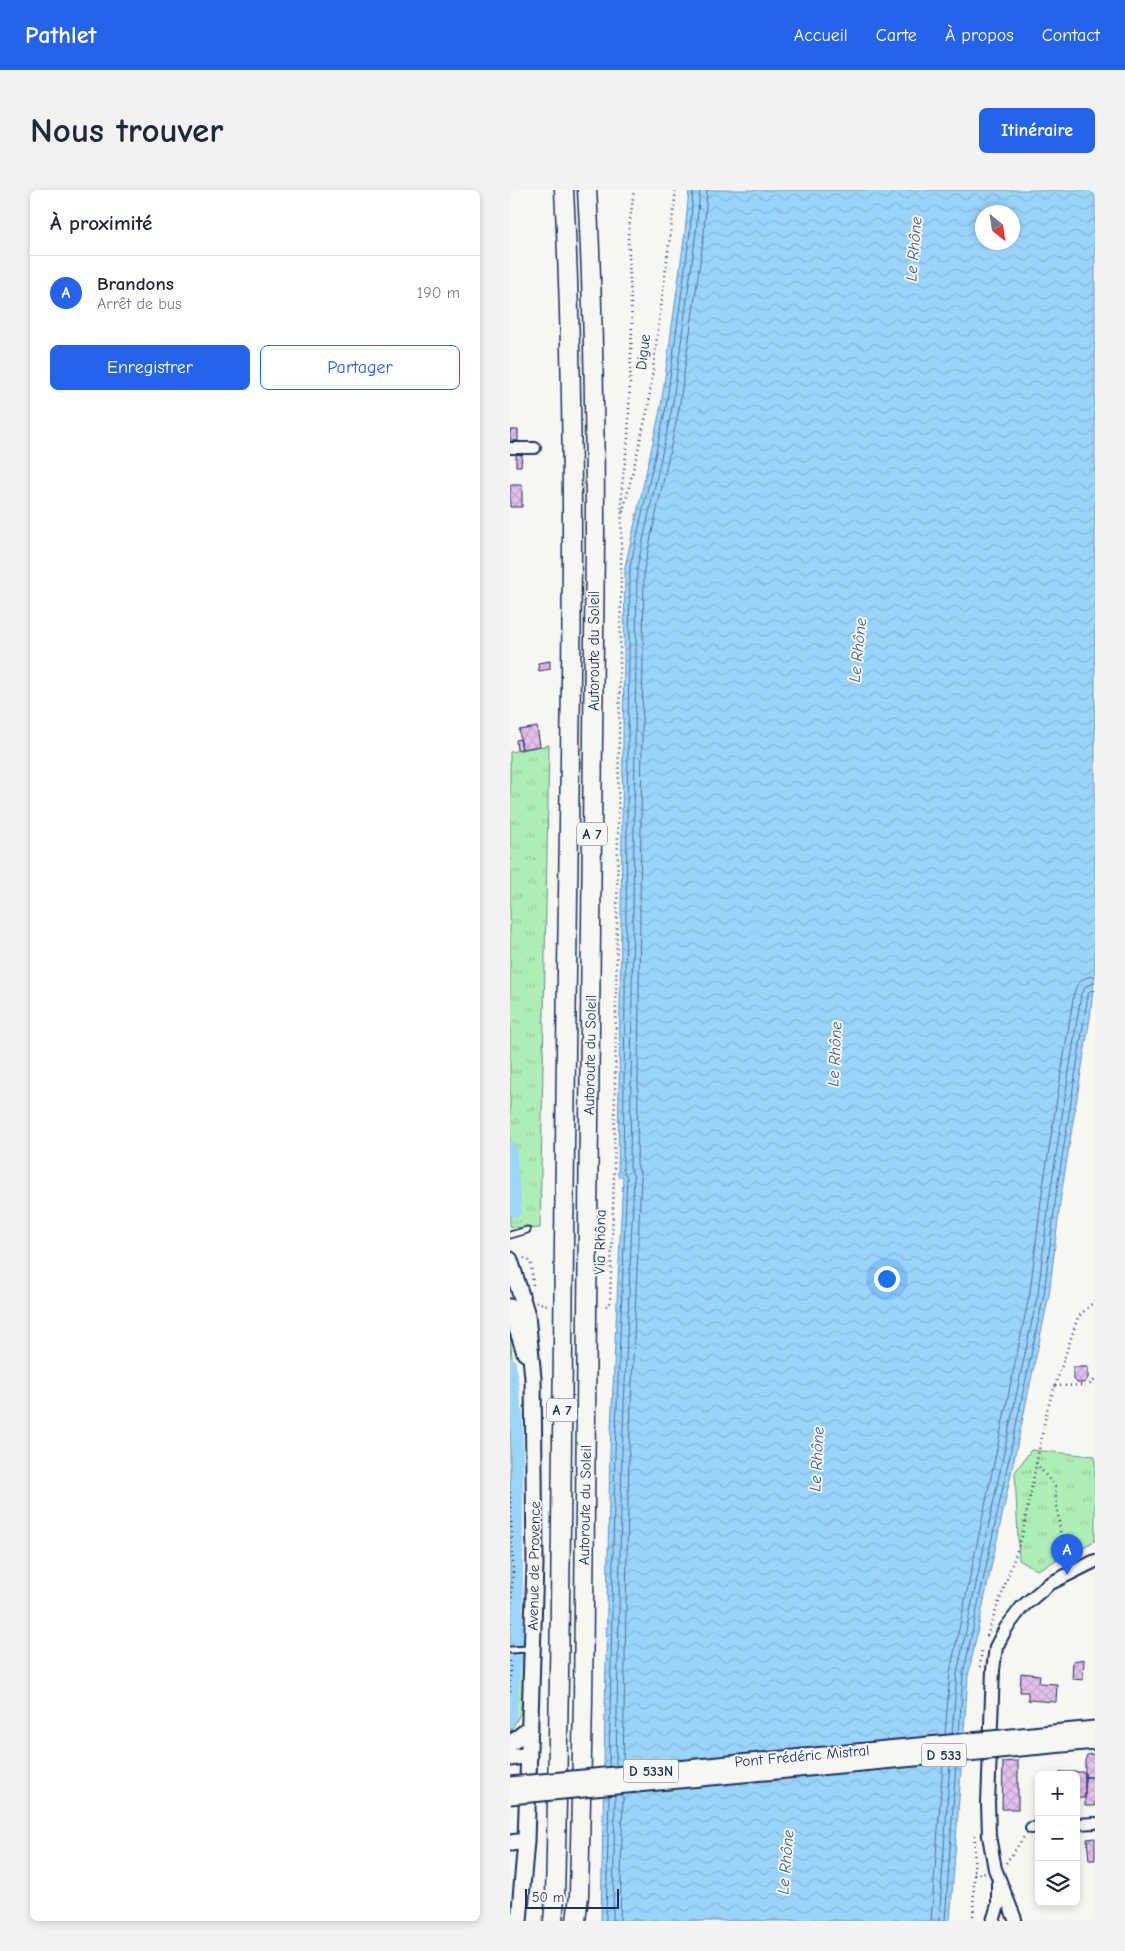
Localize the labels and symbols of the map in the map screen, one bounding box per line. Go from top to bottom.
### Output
north arrow [975,205,1020,250]
water label: Le Rhône [902,216,926,282]
street label: Digue [632,333,654,371]
street label: Autoroute du Soleil [585,591,603,711]
water label: Le Rhône [846,617,870,683]
road number: A 7 [577,823,607,846]
street label: Autoroute du Soleil [580,995,600,1115]
water label: Le Rhône [824,1021,846,1087]
street label: Via Rhôna [590,1209,610,1275]
your location [874,1266,900,1292]
road number: A 7 [547,1398,577,1422]
water label: Le Rhône [806,1426,828,1492]
street label: Autoroute du Soleil [575,1445,595,1565]
street label: Avenue de Provence [524,1501,544,1631]
pin: A [1051,1534,1083,1575]
street label: Pont Frédéric Mistral [734,1741,870,1771]
road number: D 533 [922,1744,966,1766]
road number: D 533N [624,1760,678,1782]
water label: Le Rhône [774,1829,798,1895]
scale bar [525,1886,619,1909]

